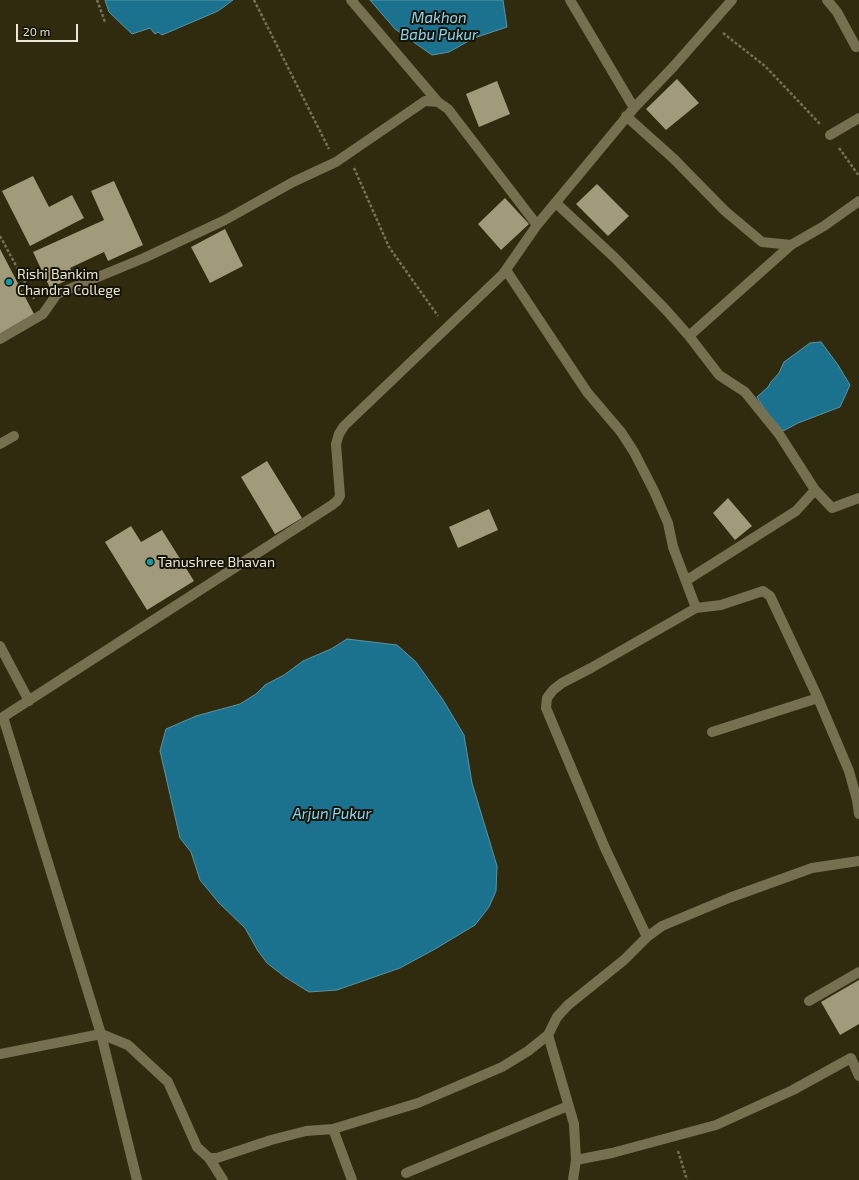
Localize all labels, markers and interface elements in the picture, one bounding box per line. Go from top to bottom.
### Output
water label: Makhon Babu Pukur [400,9,478,44]
scale bar [18,16,80,42]
text: 20 m [23,24,50,38]
place label: Rishi Bankim Chandra College [17,266,120,298]
marker: Rishi Bankim Chandra College [4,277,14,287]
place label: Tanushree Bhavan [158,554,275,570]
marker: Tanushree Bhavan [145,557,155,567]
water label: Arjun Pukur [292,805,372,823]

